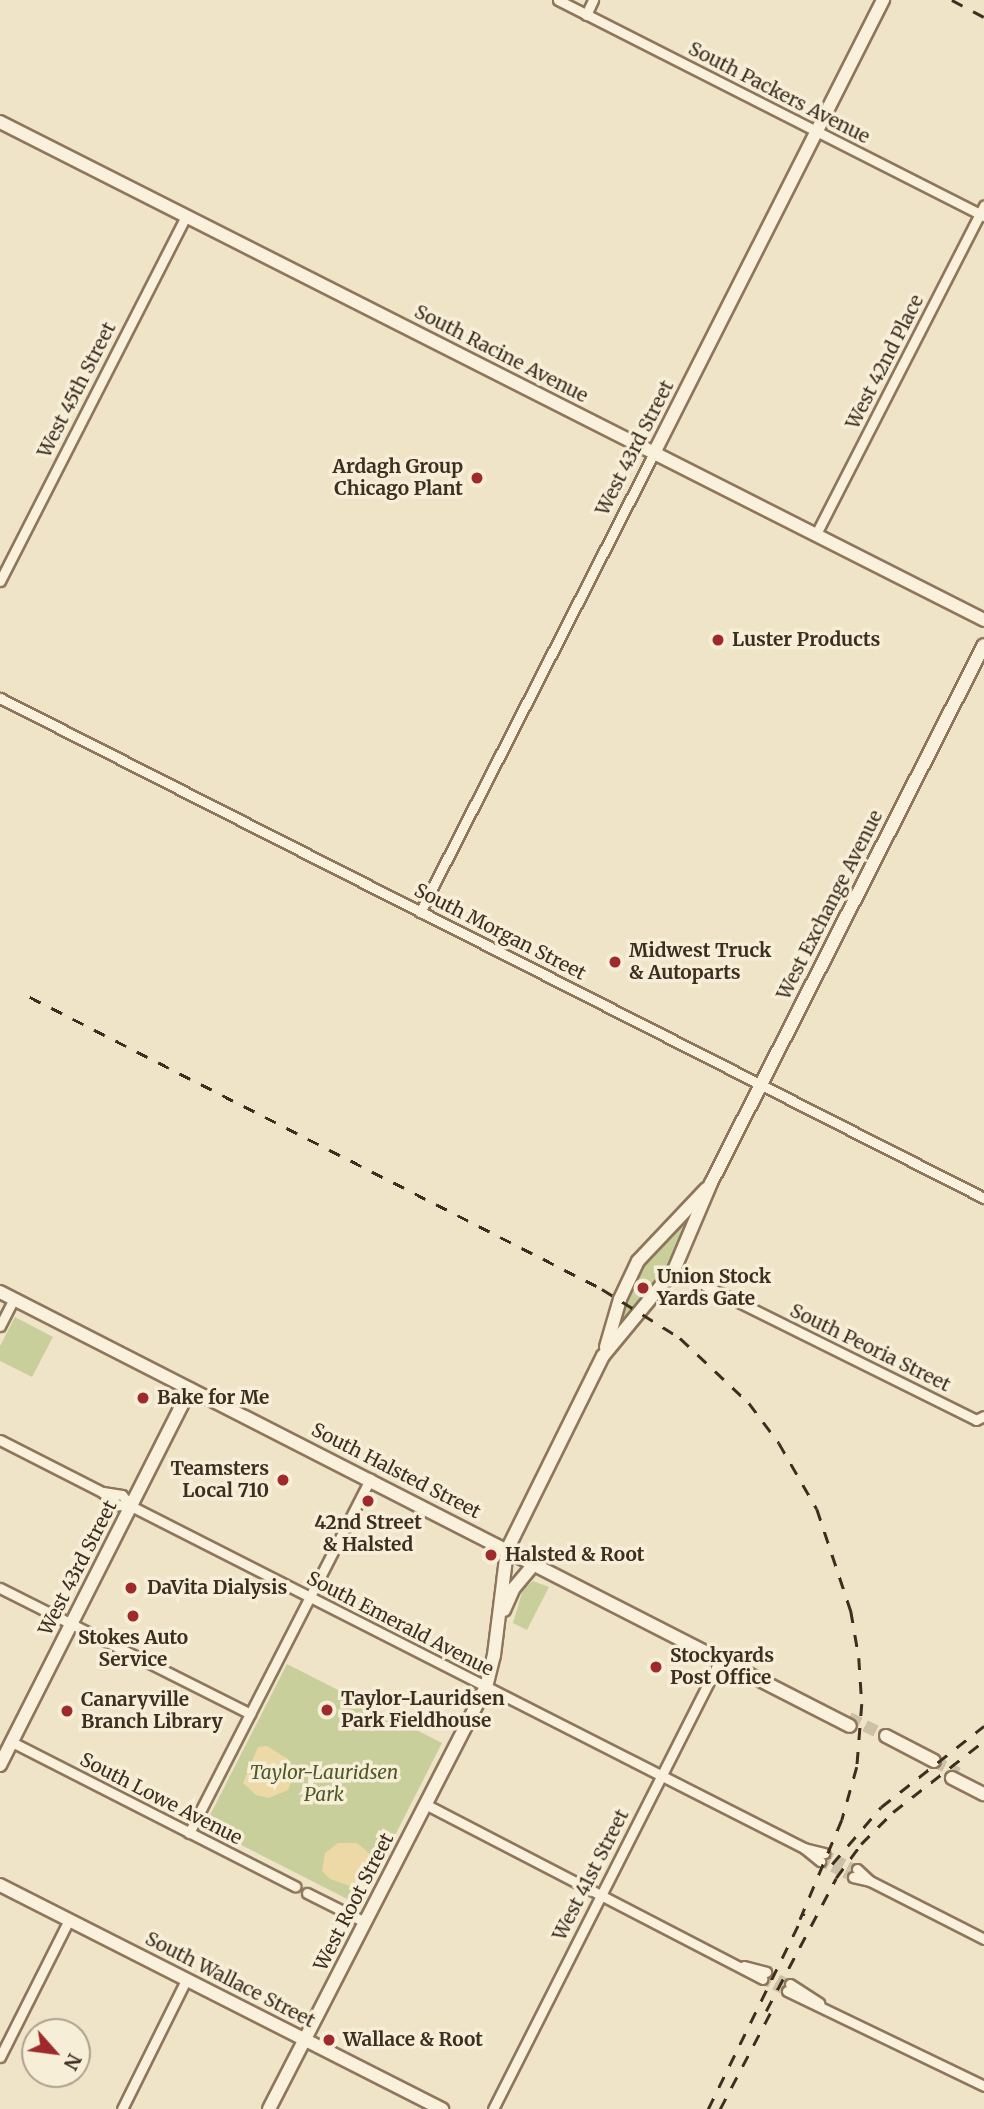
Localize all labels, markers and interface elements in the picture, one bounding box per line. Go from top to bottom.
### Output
street label: South Packers Avenue [684,37,874,149]
street label: West 42nd Place [841,291,929,433]
street label: South Racine Avenue [410,300,592,408]
street label: West 45th Street [33,319,121,461]
street label: West 43rd Street [591,377,679,519]
place label: Ardagh Group Chicago Plant [332,456,463,500]
marker: Ardagh Group Chicago Plant [469,470,485,486]
place label: Luster Products [732,629,880,651]
marker: Luster Products [710,632,726,648]
street label: West Exchange Avenue [772,807,888,1003]
street label: South Morgan Street [410,879,590,985]
place label: Midwest Truck & Autoparts [629,940,771,984]
marker: Midwest Truck & Autoparts [607,954,623,970]
place label: Union Stock Yards Gate [657,1266,771,1310]
marker: Union Stock Yards Gate [635,1280,651,1296]
street label: South Peoria Street [786,1299,954,1397]
place label: Bake for Me [157,1387,269,1409]
marker: Bake for Me [135,1390,151,1406]
street label: South Halsted Street [308,1418,484,1524]
place label: Teamsters Local 710 [170,1458,269,1502]
marker: Teamsters Local 710 [275,1472,291,1488]
marker: 42nd Street & Halsted [360,1493,376,1509]
street label: West 43rd Street [34,1497,122,1639]
place label: 42nd Street & Halsted [314,1512,422,1556]
place label: Halsted & Root [505,1544,644,1566]
marker: Halsted & Root [483,1547,499,1563]
street label: South Emerald Avenue [303,1567,497,1681]
place label: DaVita Dialysis [147,1577,287,1599]
marker: DaVita Dialysis [121,1578,141,1598]
marker: Stokes Auto Service [125,1608,141,1624]
place label: Stokes Auto Service [78,1627,188,1671]
place label: Stockyards Post Office [670,1645,774,1689]
marker: Stockyards Post Office [648,1659,664,1675]
place label: Taylor-Lauridsen Park Fieldhouse [341,1688,505,1732]
place label: Canaryville Branch Library [81,1689,223,1733]
marker: Taylor-Lauridsen Park Fieldhouse [319,1702,335,1718]
marker: Canaryville Branch Library [59,1703,75,1719]
street label: South Lowe Avenue [76,1748,246,1850]
park label: Taylor-Lauridsen Park [250,1762,398,1806]
street label: West 41st Street [548,1806,634,1944]
street label: West Root Street [309,1829,399,1975]
street label: South Wallace Street [141,1927,319,2033]
north arrow [21,2018,91,2088]
place label: Wallace & Root [343,2029,483,2051]
marker: Wallace & Root [321,2032,337,2048]
text: N [59,2050,87,2074]

